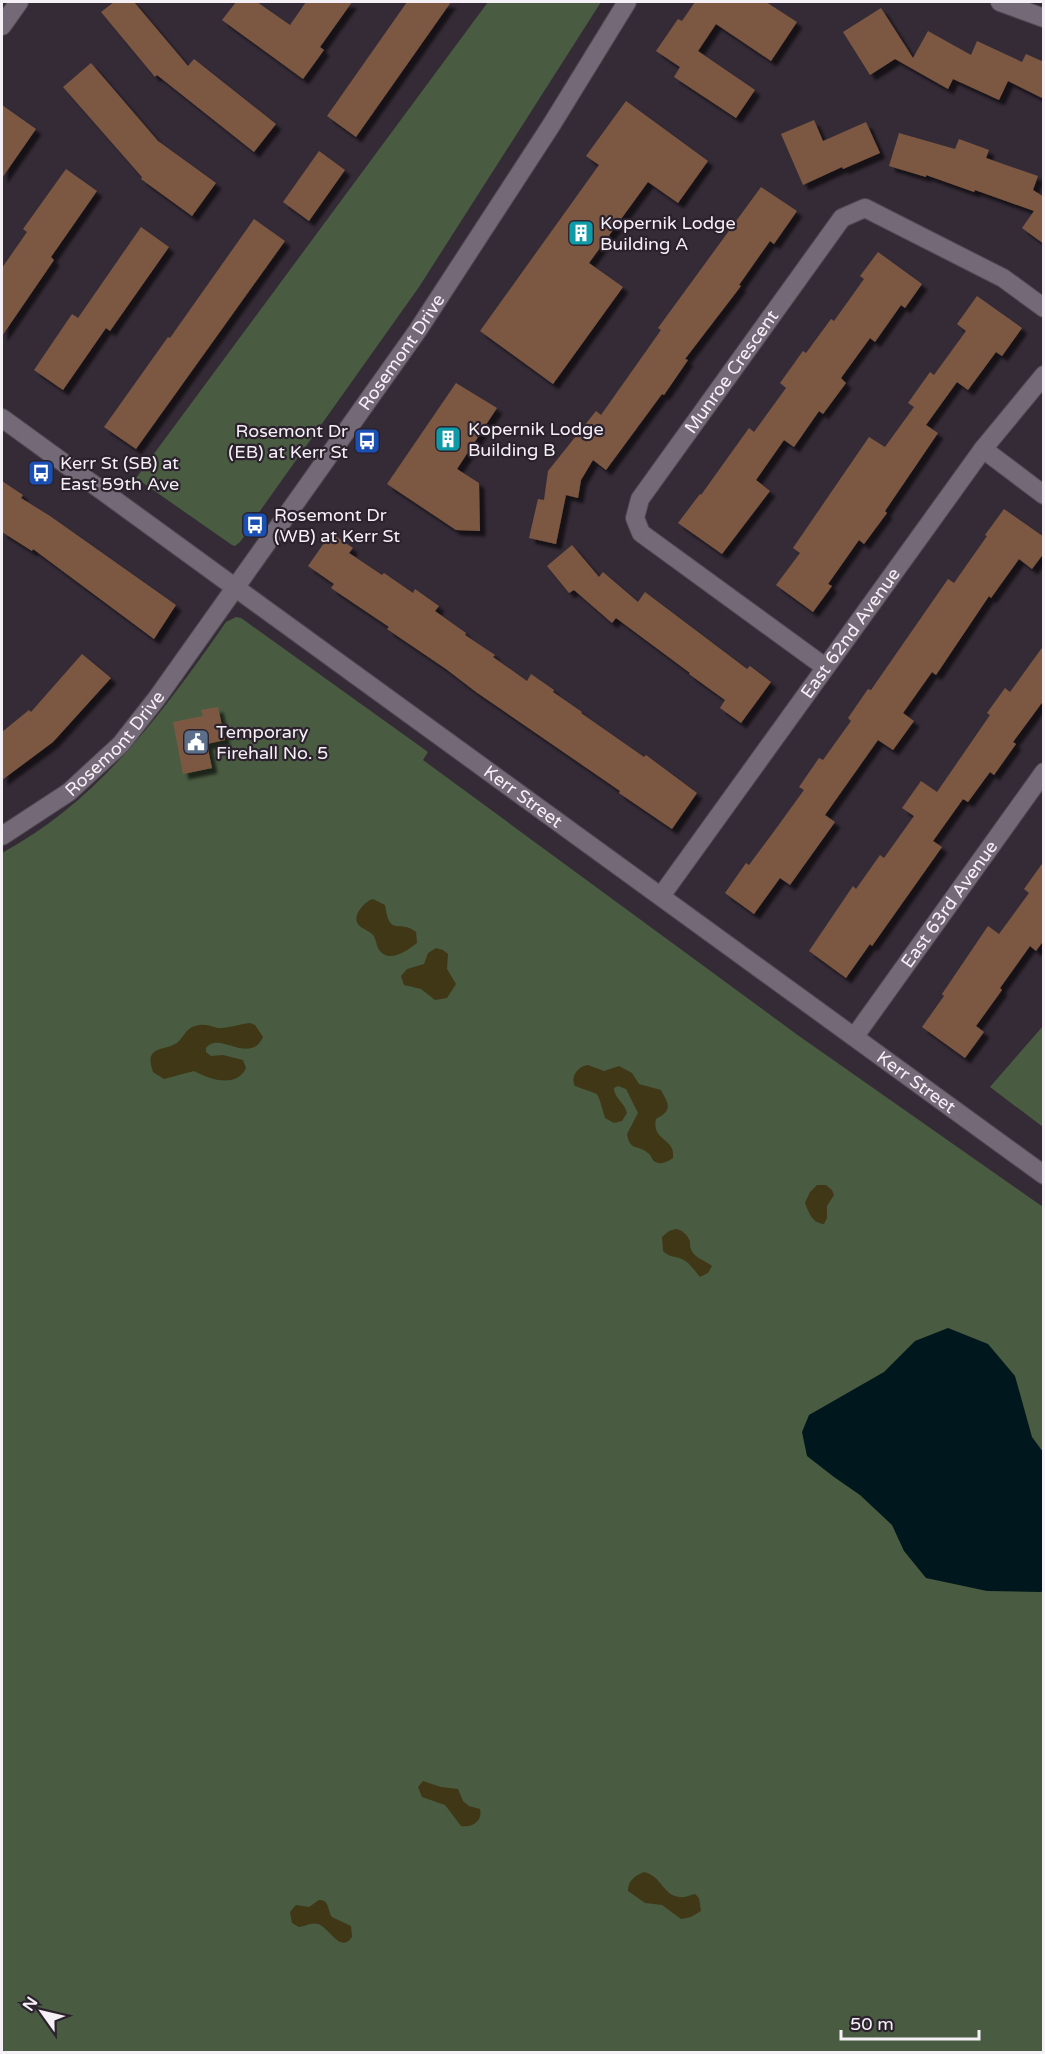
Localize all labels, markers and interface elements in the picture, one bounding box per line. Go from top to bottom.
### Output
place label: Kopernik Lodge Building A [600,212,736,255]
building icon: Kopernik Lodge Building A [566,218,596,248]
street label: Rosemont Drive [354,290,450,415]
street label: Munroe Crescent [680,306,783,438]
place label: Kopernik Lodge Building B [468,418,604,461]
place label: Rosemont Dr (EB) at Kerr St [228,420,348,463]
building icon: Kopernik Lodge Building B [433,424,463,454]
bus stop icon: Rosemont Dr (EB) at Kerr St [352,426,382,456]
place label: Kerr St (SB) at East 59th Ave [60,452,179,495]
bus stop icon: Kerr St (SB) at East 59th Ave [26,458,56,488]
place label: Rosemont Dr (WB) at Kerr St [274,504,400,547]
bus stop icon: Rosemont Dr (WB) at Kerr St [240,510,270,540]
street label: East 62nd Avenue [796,563,905,703]
street label: Rosemont Drive [60,687,169,801]
place label: Temporary Firehall No. 5 [216,721,328,764]
public building icon: Temporary Firehall No. 5 [181,727,211,757]
street label: Kerr Street [479,760,567,833]
street label: East 63rd Avenue [896,836,1002,972]
street label: Kerr Street [872,1046,960,1118]
north arrow [12,1982,72,2042]
text: N [19,1993,42,2015]
scale bar [841,2003,979,2041]
text: 50 m [850,2013,894,2035]

